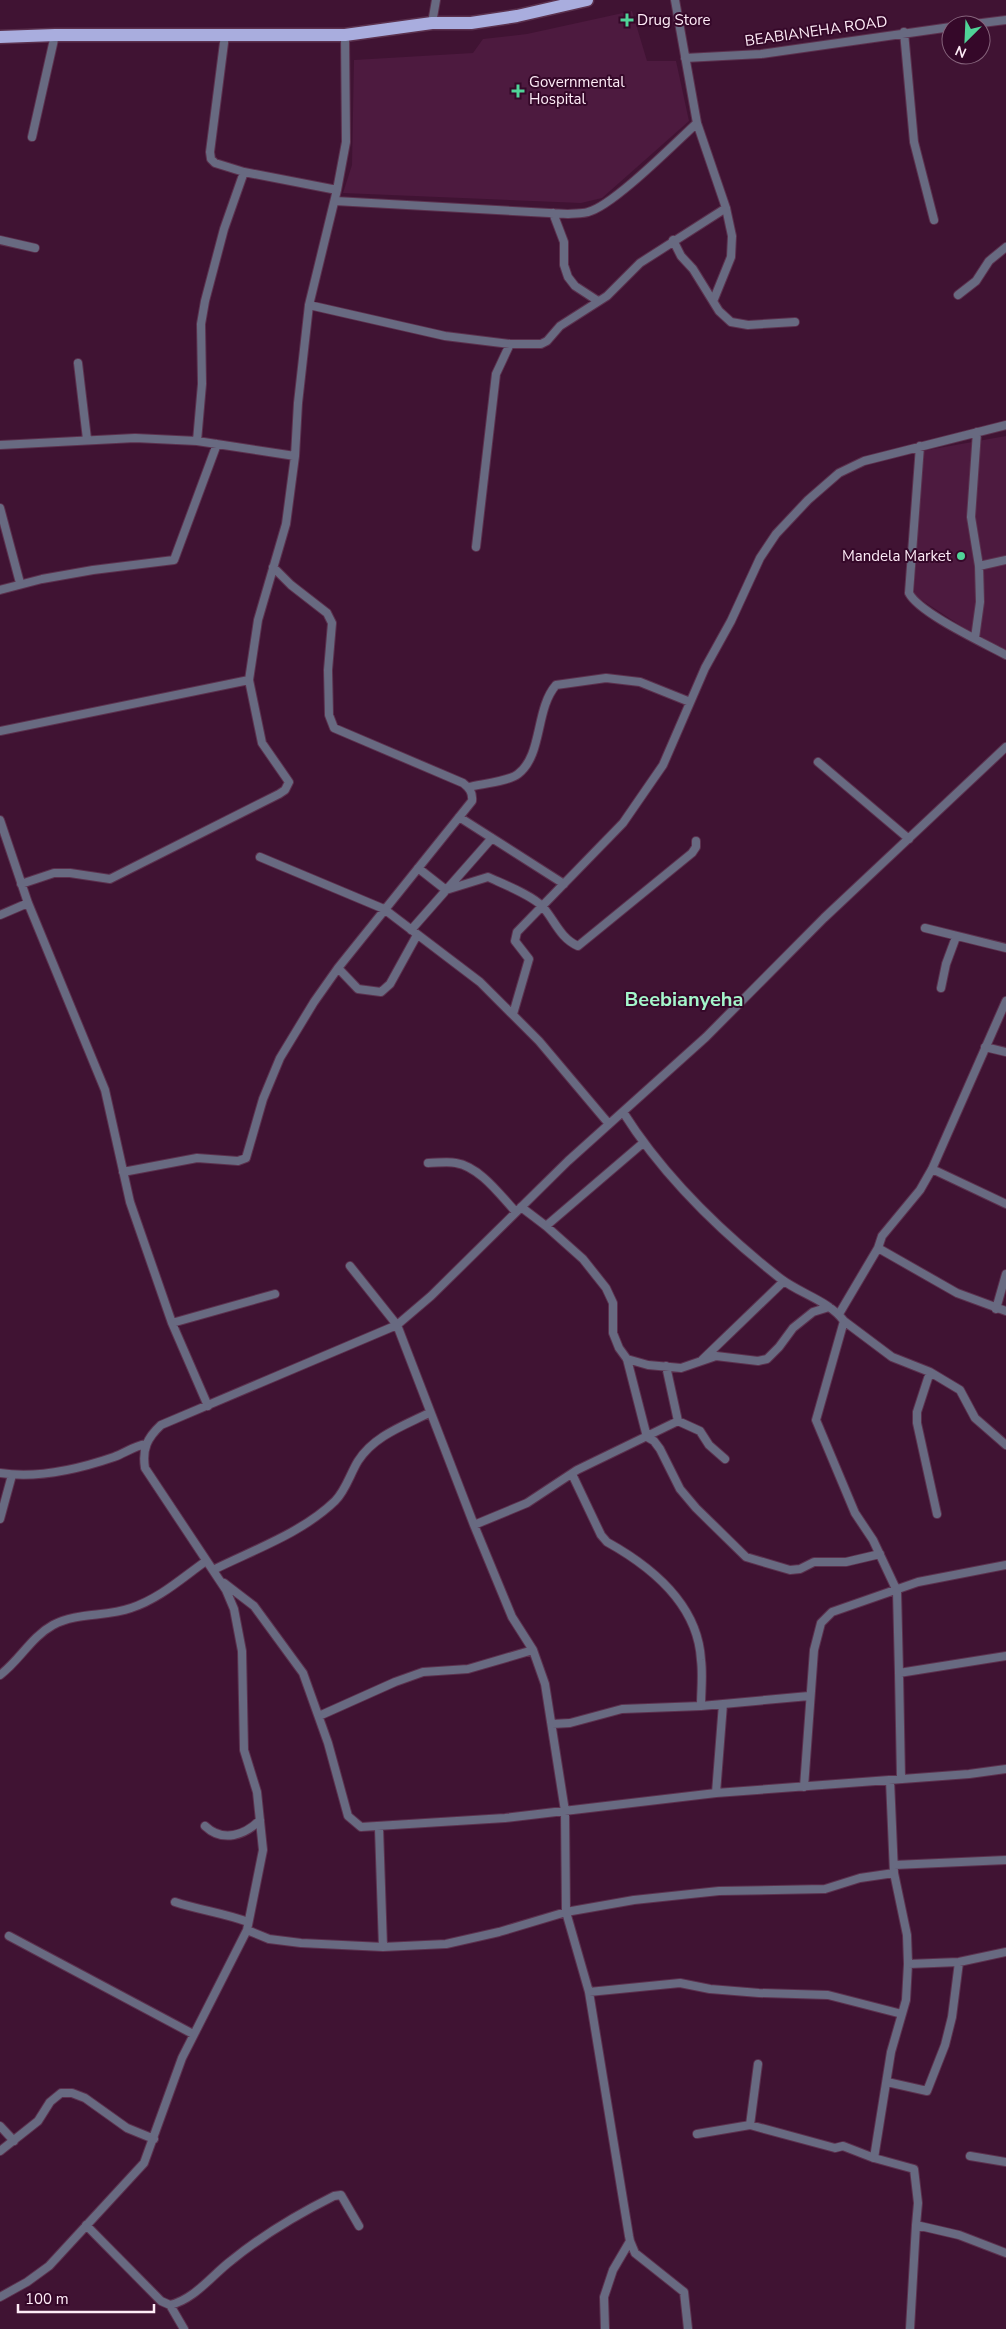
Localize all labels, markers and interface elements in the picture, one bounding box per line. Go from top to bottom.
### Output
place label: Drug Store [637,10,711,30]
street label: BEABIANEHA ROAD [743,11,889,51]
marker: Drug Store [621,14,633,26]
north arrow [941,15,991,65]
text: N [952,41,970,62]
place label: Governmental Hospital [529,72,625,109]
marker: Governmental Hospital [511,84,525,98]
place label: Mandela Market [842,546,952,566]
marker: Mandela Market [955,550,967,562]
district label: Beebianyeha [625,986,743,1013]
scale bar [18,2282,154,2314]
text: 100 m [25,2289,69,2309]

